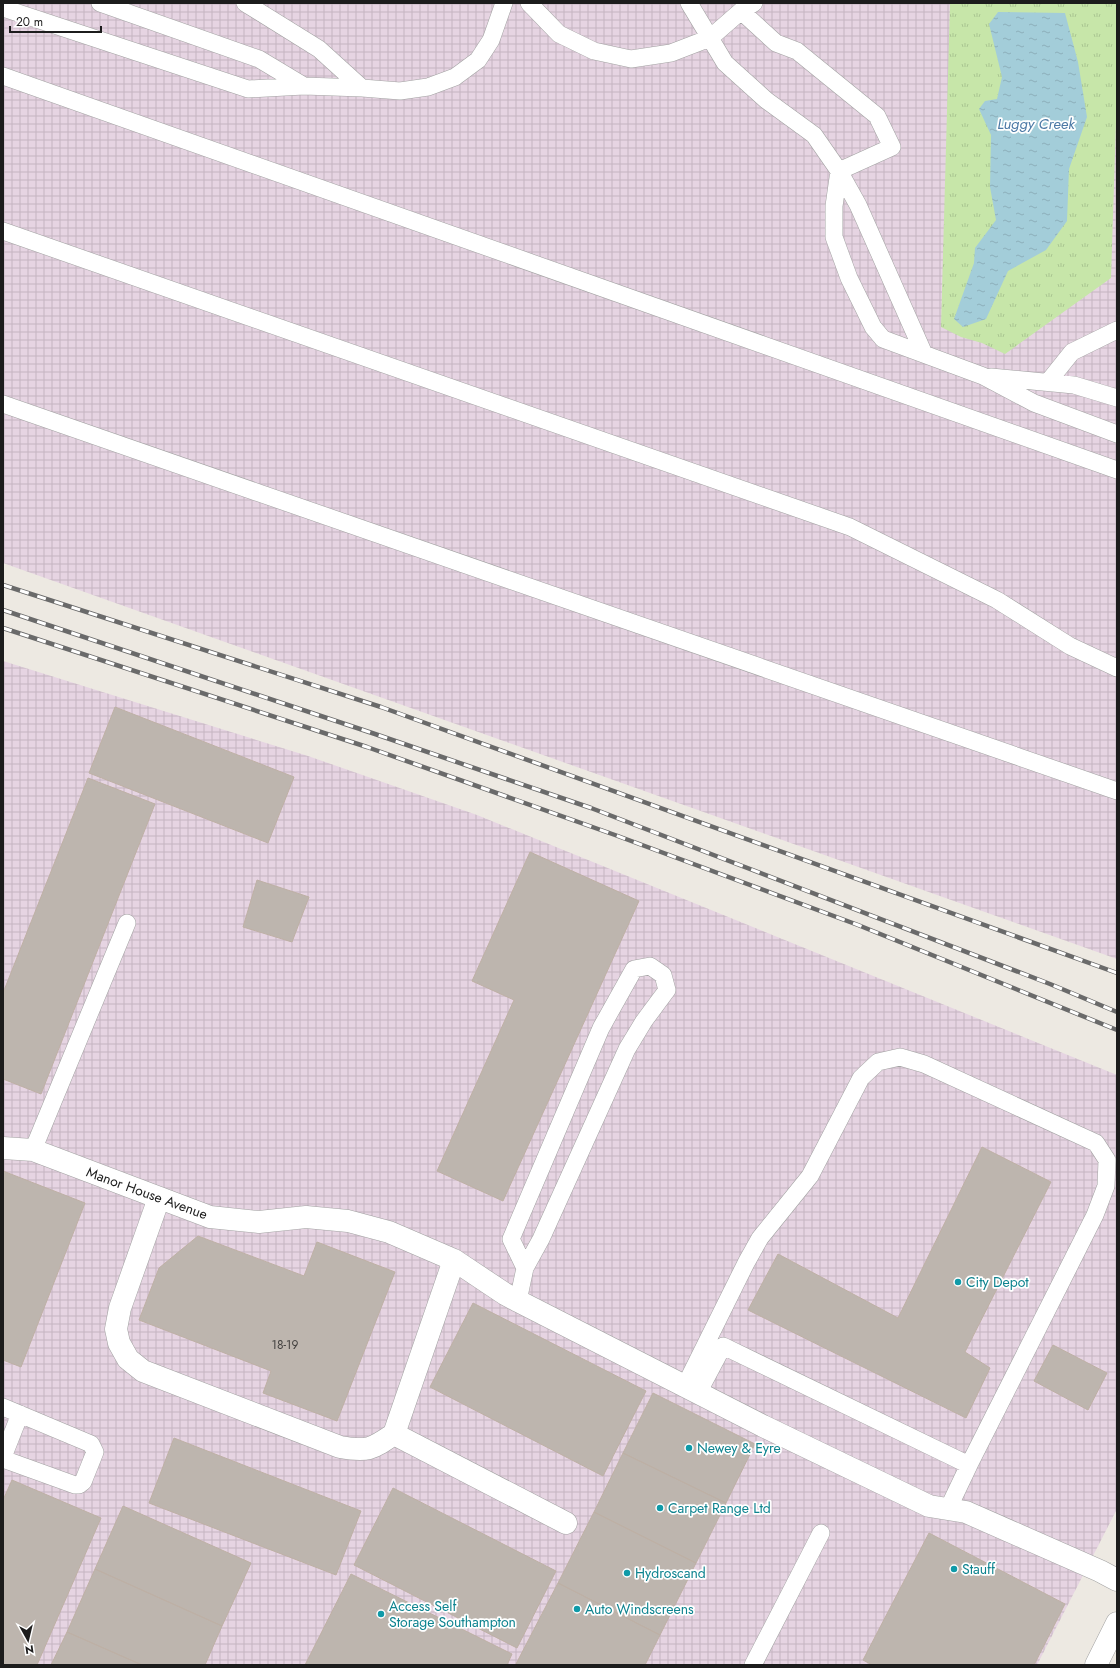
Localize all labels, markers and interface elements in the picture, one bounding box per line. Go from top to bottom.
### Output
scale bar [10,8,101,34]
text: 20 m [16,13,43,31]
water label: Luggy Creek [997,113,1075,135]
street label: Manor House Avenue [84,1162,210,1224]
place label: City Depot [966,1272,1029,1292]
marker: City Depot [953,1277,963,1287]
house number: 18-19 [272,1336,298,1354]
place label: Newey & Eyre [697,1438,781,1458]
marker: Newey & Eyre [684,1443,694,1453]
place label: Carpet Range Ltd [668,1498,771,1518]
marker: Carpet Range Ltd [655,1503,665,1513]
place label: Stauff [962,1559,996,1579]
place label: Hydroscand [635,1563,706,1583]
marker: Stauff [949,1564,959,1574]
marker: Hydroscand [622,1568,632,1578]
place label: Access Self Storage Southampton [389,1596,516,1632]
place label: Auto Windscreens [585,1599,694,1619]
marker: Auto Windscreens [572,1604,582,1614]
marker: Access Self Storage Southampton [376,1609,386,1619]
north arrow [8,1620,48,1660]
text: N [24,1641,35,1658]

